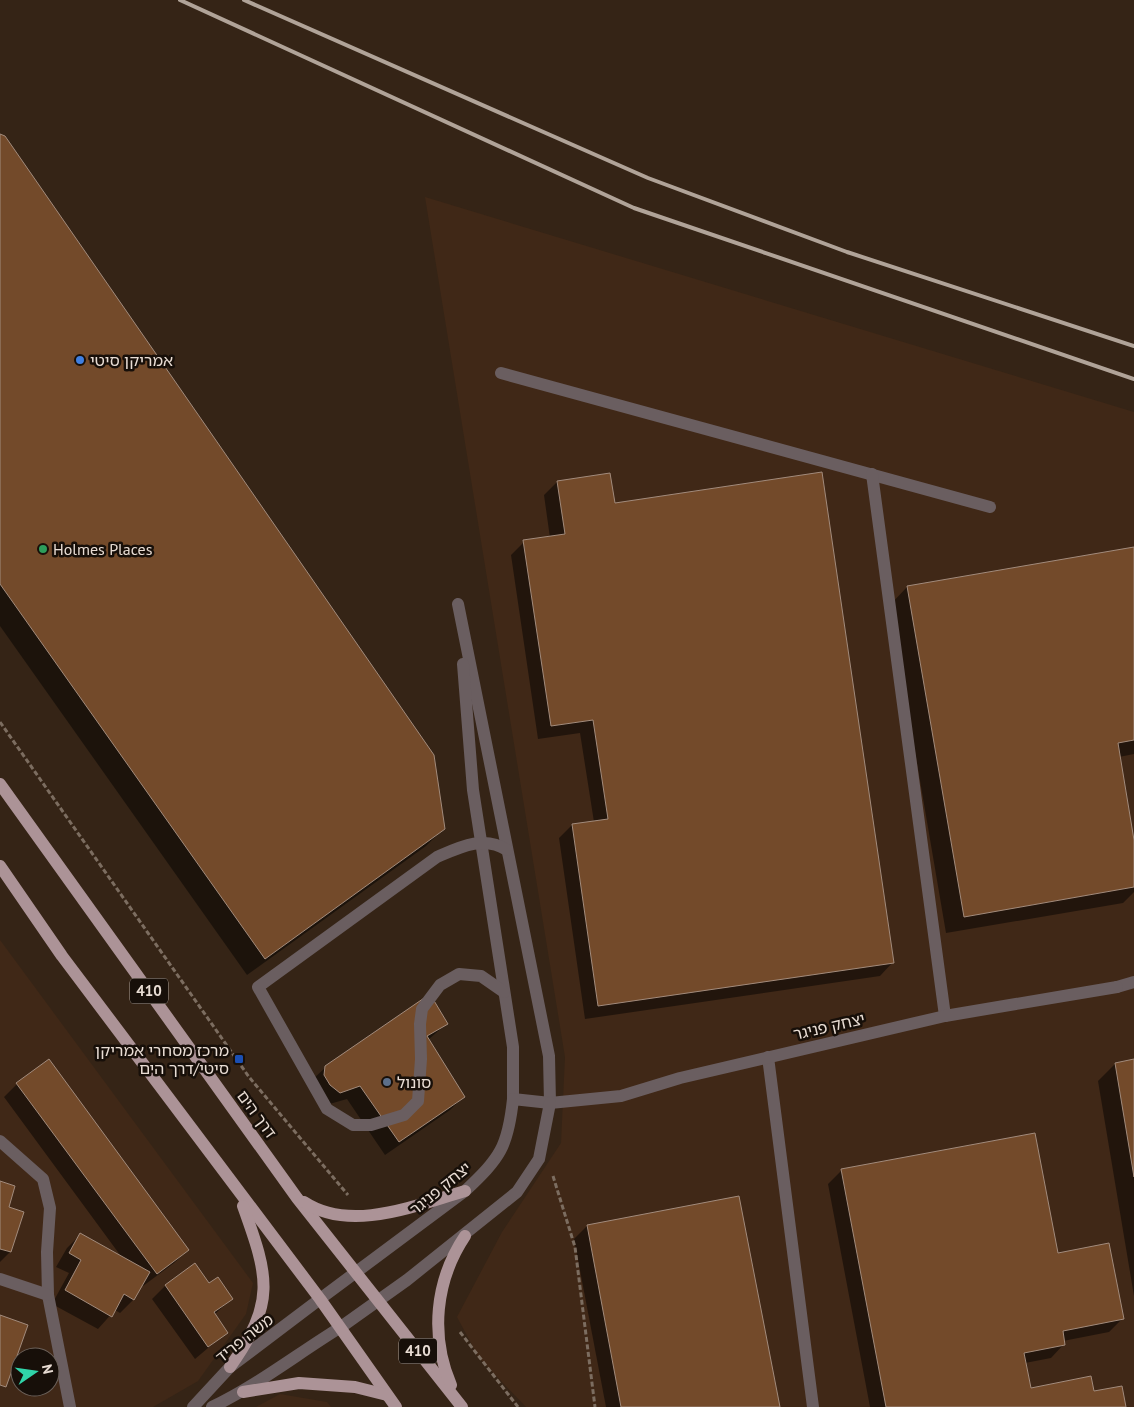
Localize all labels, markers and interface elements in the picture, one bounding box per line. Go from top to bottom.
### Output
place label: אמריקן סיטי [90,350,173,370]
marker: אמריקן סיטי [74,354,86,366]
place label: Holmes Places [53,539,153,559]
marker: Holmes Places [37,543,49,555]
road number: 410 [130,978,168,1004]
street label: יצחק פניגר [791,1008,867,1044]
place label: מרכז מסחרי אמריקן סיטי/דרך הים [95,1040,229,1078]
marker: מרכז מסחרי אמריקן סיטי/דרך הים [233,1053,245,1065]
place label: סונול [397,1072,431,1092]
marker: סונול [381,1076,393,1088]
street label: דרך הים [233,1086,281,1142]
street label: יצחק פניגר [405,1157,475,1219]
street label: משה פריד [211,1309,277,1367]
road number: 410 [399,1338,437,1364]
north arrow [10,1347,60,1397]
text: N [38,1363,57,1376]

